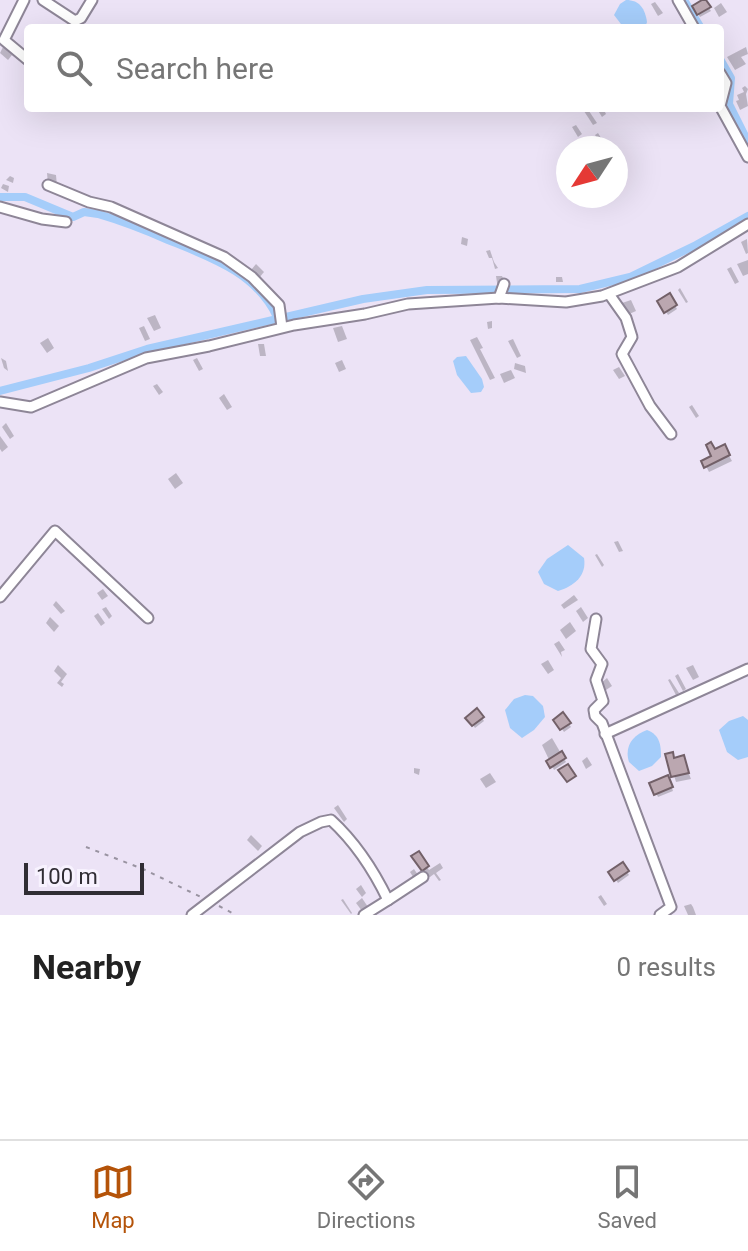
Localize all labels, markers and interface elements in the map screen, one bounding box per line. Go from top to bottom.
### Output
search box [24,24,724,112]
icon: search [52,46,96,90]
text: Search here [116,51,274,86]
north arrow [556,136,628,208]
scale bar [24,859,144,895]
text: 100 m [36,864,98,889]
text: Nearby [32,947,141,987]
text: 0 results [617,952,716,982]
tab: Map [91,1160,135,1233]
tab: Directions [317,1160,416,1233]
tab: Saved [598,1160,657,1233]

